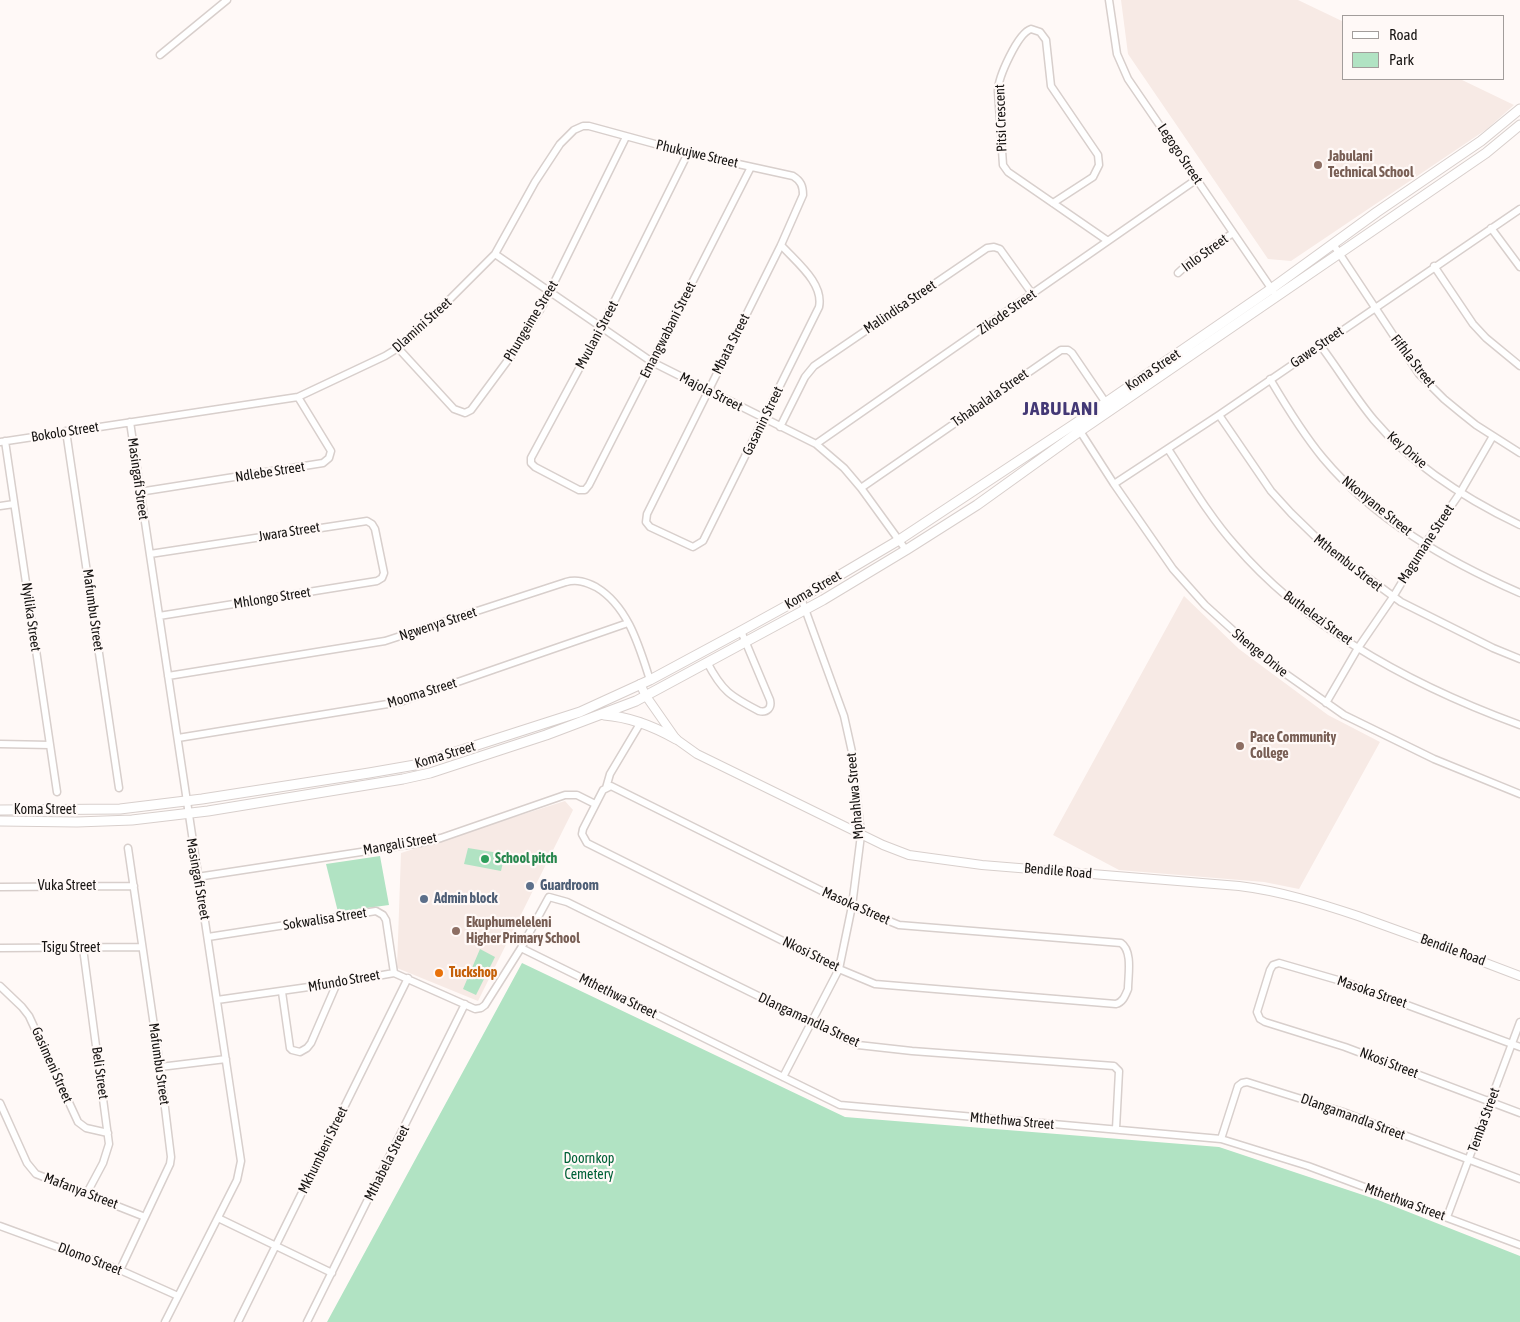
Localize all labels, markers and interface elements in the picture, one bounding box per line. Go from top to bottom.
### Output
legend [1342,15,1505,80]
text: Road [1389,26,1418,43]
text: Park [1389,51,1414,68]
street label: Pitsi Crescent [991,84,1011,152]
street label: Legogo Street [1154,121,1206,187]
street label: Phukujwe Street [654,136,740,172]
place label: Jabulani Technical School [1328,149,1414,182]
marker: Jabulani Technical School [1312,159,1324,171]
street label: Inlo Street [1179,231,1231,275]
street label: Phungeime Street [500,277,562,365]
street label: Malindisa Street [861,277,939,337]
street label: Emangwabani Street [636,279,700,381]
street label: Zikode Street [974,286,1040,338]
street label: Dlamini Street [389,294,455,356]
street label: Mvulani Street [572,298,622,372]
street label: Mbata Street [709,311,753,377]
street label: Gawe Street [1287,323,1347,371]
street label: Fifhla Street [1387,331,1439,391]
street label: Koma Street [1122,346,1184,394]
street label: Tshabalala Street [948,365,1032,431]
street label: Majola Street [677,369,745,415]
street label: Gasanin Street [739,384,787,458]
district label: JABULANI [1022,398,1100,420]
street label: Bokolo Street [30,418,100,446]
street label: Key Drive [1384,428,1430,472]
street label: Masingafi Street [124,437,152,521]
street label: Ndlebe Street [234,458,306,486]
street label: Nkonyane Street [1339,473,1415,539]
street label: Magumane Street [1394,501,1458,587]
street label: Jwara Street [257,519,321,545]
street label: Mthembu Street [1310,531,1386,595]
street label: Koma Street [782,567,844,613]
street label: Mafumbu Street [79,568,107,652]
street label: Nyilika Street [18,581,44,653]
street label: Mhlongo Street [232,584,312,612]
street label: Buthelezi Street [1280,587,1356,649]
street label: Ngwenya Street [397,604,479,644]
street label: Shenge Drive [1229,625,1291,681]
street label: Mooma Street [385,674,459,712]
place label: Pace Community College [1250,730,1336,762]
street label: Koma Street [413,738,477,772]
marker: Pace Community College [1234,740,1246,752]
street label: Mphahlwa Street [843,752,867,840]
street label: Koma Street [14,802,76,818]
street label: Mangali Street [362,829,438,859]
street label: Masingafi Street [183,837,213,921]
place label: School pitch [495,851,557,867]
marker: School pitch [479,853,491,865]
street label: Bendile Road [1023,860,1093,882]
street label: Vuka Street [38,878,96,894]
place label: Guardroom [540,878,599,894]
marker: Guardroom [524,880,536,892]
street label: Masoka Street [819,884,893,928]
place label: Admin block [434,891,498,907]
marker: Admin block [418,893,430,905]
street label: Sokwalisa Street [282,904,368,934]
place label: Ekuphumeleleni Higher Primary School [466,915,580,948]
marker: Ekuphumeleleni Higher Primary School [450,925,462,937]
street label: Bendile Road [1418,930,1488,970]
street label: Nkosi Street [780,933,842,975]
street label: Tsigu Street [42,940,100,956]
place label: Tuckshop [449,965,497,981]
street label: Mfundo Street [307,966,381,996]
marker: Tuckshop [433,967,445,979]
street label: Mthethwa Street [576,970,660,1022]
street label: Masoka Street [1335,972,1409,1012]
street label: Dlangamandla Street [756,989,862,1051]
street label: Mafumbu Street [145,1022,173,1106]
street label: Gasimeni Street [28,1025,76,1105]
street label: Nkosi Street [1357,1044,1421,1082]
street label: Beli Street [88,1046,112,1100]
street label: Temba Street [1465,1085,1503,1155]
street label: Dlangamandla Street [1298,1090,1408,1144]
street label: Mkhumbeni Street [295,1104,351,1196]
street label: Mthethwa Street [969,1109,1055,1133]
street label: Mthabela Street [361,1122,413,1204]
park label: Doornkop Cemetery [563,1151,615,1184]
street label: Mafanya Street [42,1169,120,1213]
street label: Mthethwa Street [1362,1180,1448,1224]
street label: Dlomo Street [56,1239,124,1279]

